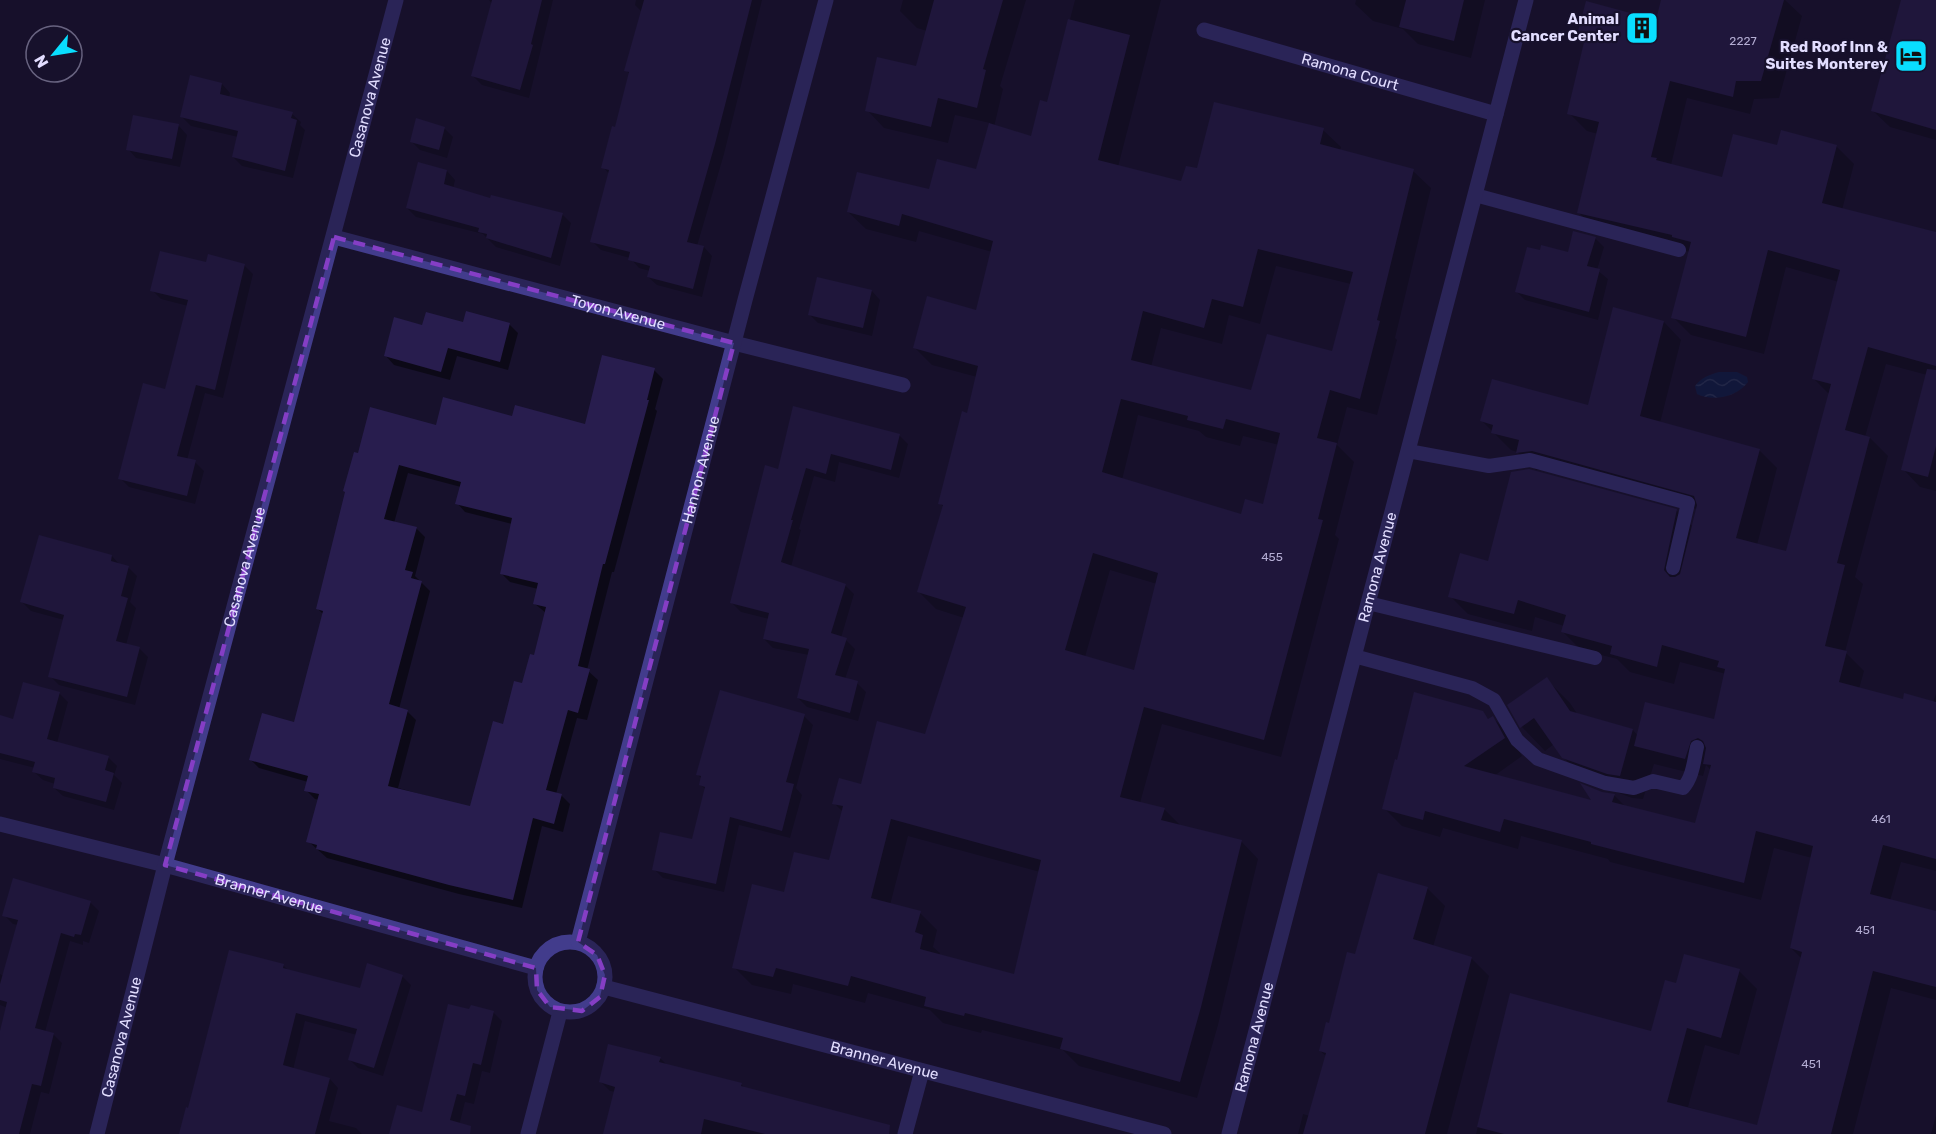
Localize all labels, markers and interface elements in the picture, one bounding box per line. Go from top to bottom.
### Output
place label: Animal Cancer Center [1511,10,1619,45]
building icon: Animal Cancer Center [1624,10,1660,46]
north arrow [24,24,84,84]
house number: 2227 [1729,34,1757,48]
street label: Casanova Avenue [345,35,395,159]
place label: Red Roof Inn & Suites Monterey [1765,38,1888,73]
hotel icon: Red Roof Inn & Suites Monterey [1893,38,1929,74]
street label: Ramona Court [1299,49,1401,95]
text: N [30,52,53,71]
street label: Toyon Avenue [569,291,667,333]
street label: Hannon Avenue [678,414,724,526]
street label: Casanova Avenue [220,505,269,629]
street label: Ramona Avenue [1354,510,1401,624]
house number: 455 [1261,550,1283,564]
house number: 461 [1871,812,1891,826]
street label: Branner Avenue [213,870,325,918]
house number: 451 [1855,923,1875,937]
street label: Casanova Avenue [98,975,145,1099]
street label: Ramona Avenue [1231,980,1277,1094]
street label: Branner Avenue [828,1038,941,1084]
house number: 451 [1801,1057,1821,1071]

